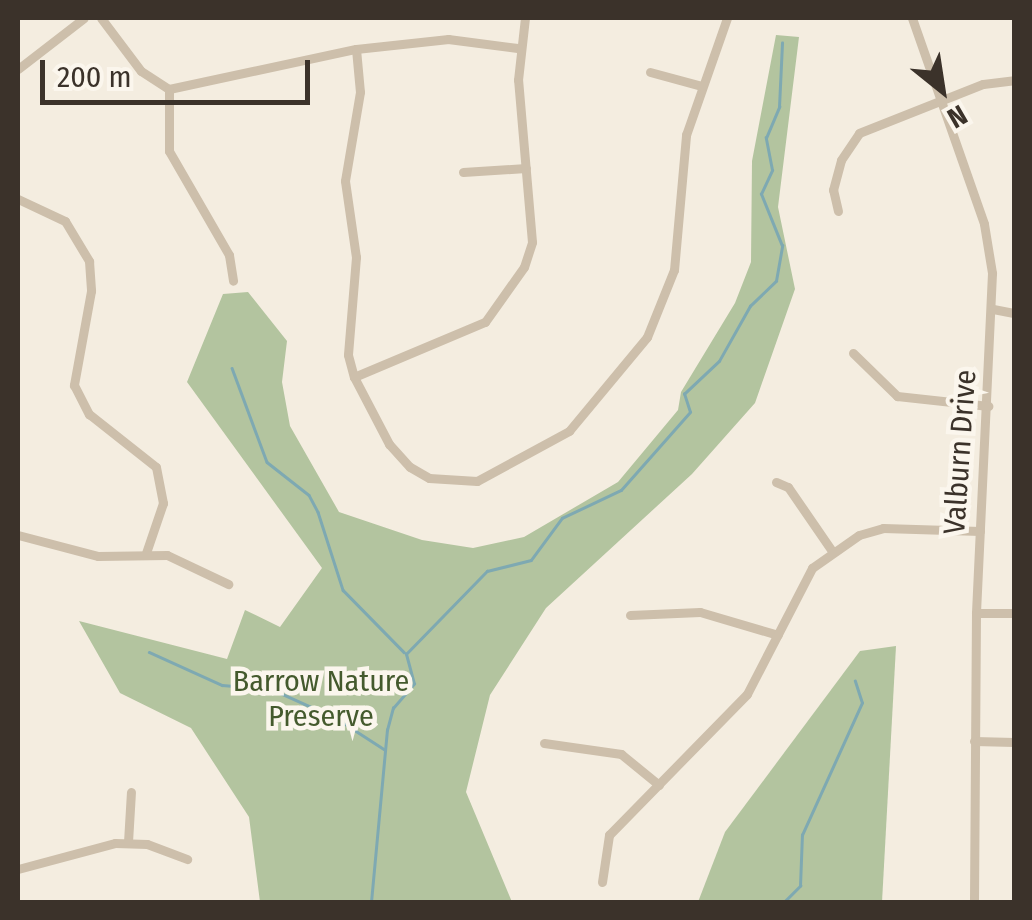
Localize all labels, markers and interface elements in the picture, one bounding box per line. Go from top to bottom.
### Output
scale bar [45,40,315,102]
north arrow [892,40,992,140]
text: 200 m [57,59,132,95]
text: N [942,98,973,135]
street label: Valburn Drive [936,369,984,535]
park label: Barrow Nature Preserve [233,663,409,734]

